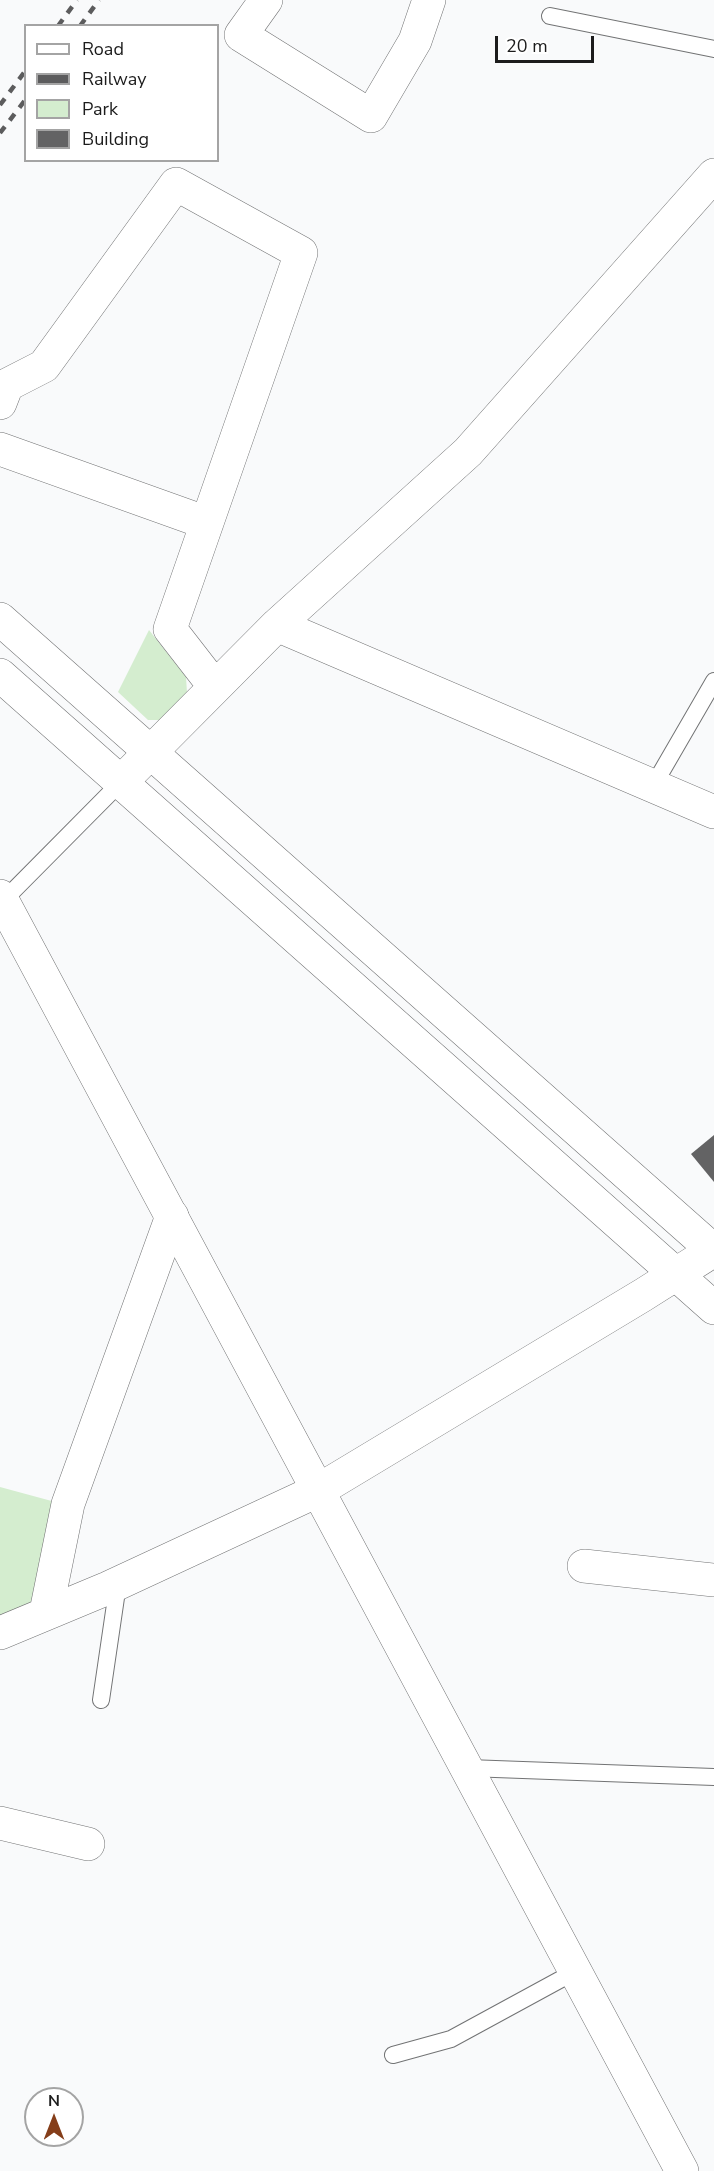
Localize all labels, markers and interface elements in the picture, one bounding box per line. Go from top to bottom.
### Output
legend [24,24,219,162]
scale bar [498,24,597,62]
text: 20 m [506,34,548,58]
text: Road [82,37,124,61]
text: Railway [82,67,147,91]
text: Park [82,97,118,121]
text: Building [82,127,149,151]
north arrow [24,2087,84,2147]
text: N [48,2090,60,2112]

